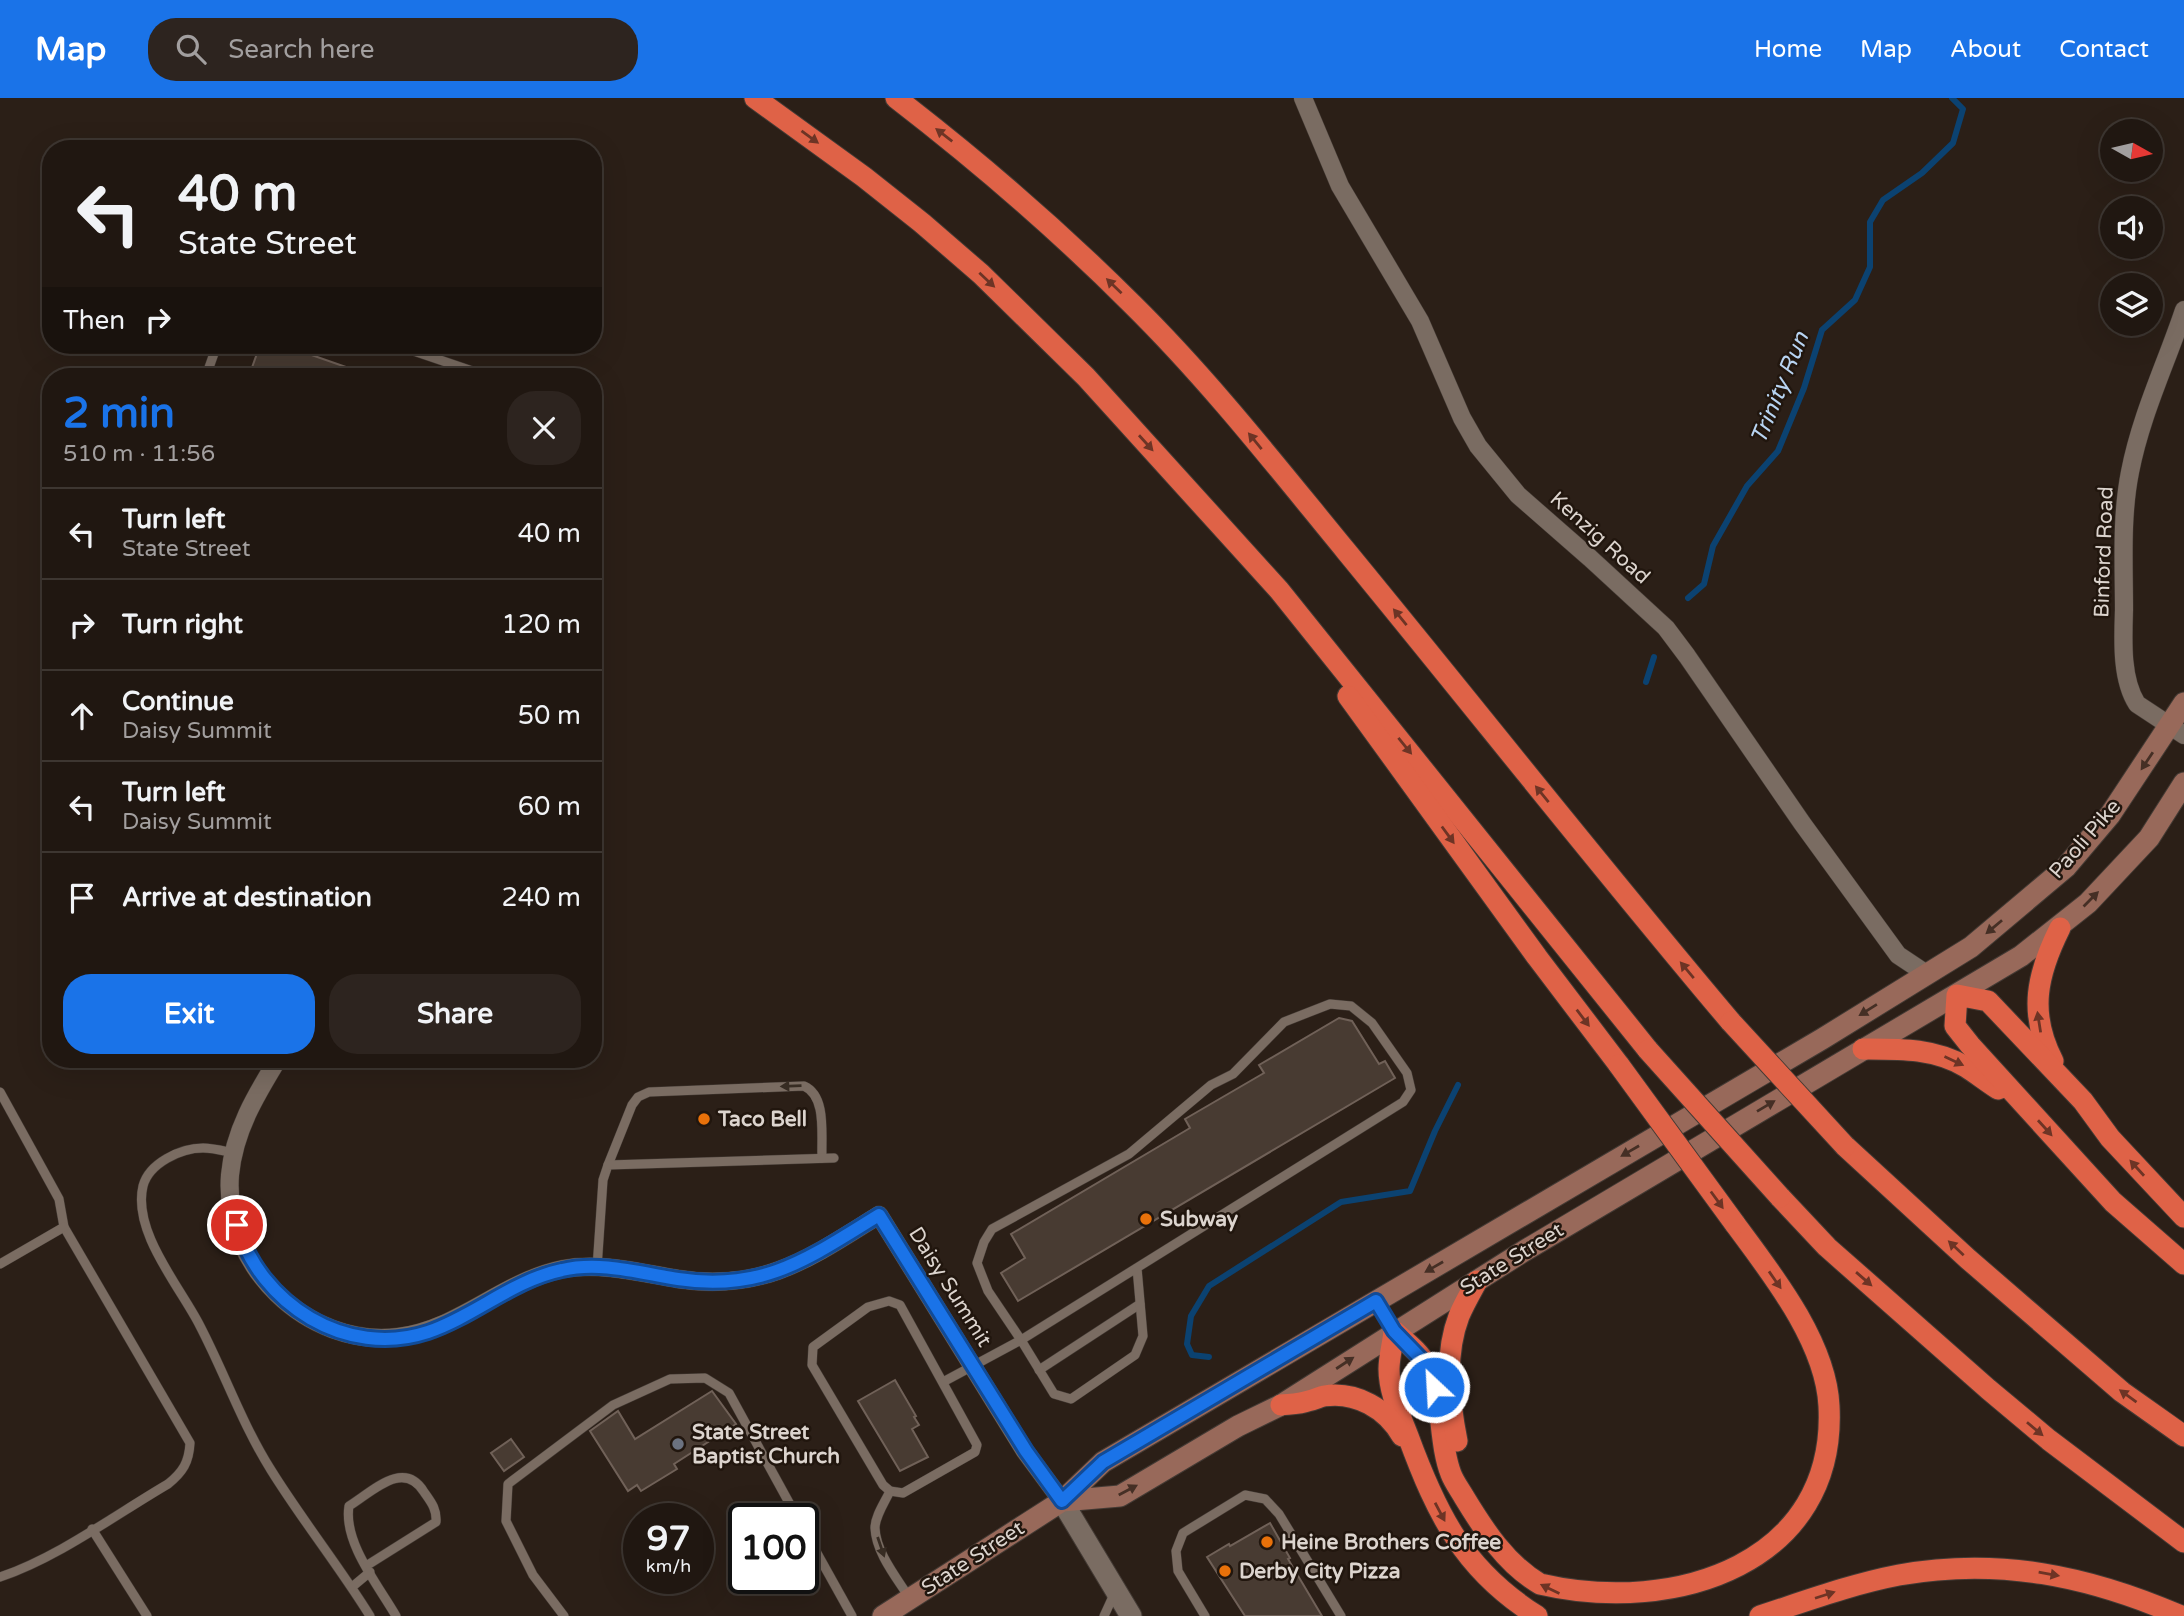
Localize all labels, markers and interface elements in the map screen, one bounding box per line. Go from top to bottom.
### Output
search box [148,18,638,81]
text: Map [35,30,106,69]
icon: search [172,30,210,68]
text: Search here [228,34,374,65]
text: Home [1754,35,1822,64]
text: Map [1860,35,1912,64]
text: About [1950,35,2021,64]
text: Contact [2059,35,2149,64]
north arrow [2100,119,2163,182]
map controls [2100,119,2163,336]
one-way arrow [935,129,953,143]
one-way arrow [801,130,819,145]
text: 40 m [178,165,297,224]
icon: left [63,168,154,259]
button: sound [2100,196,2163,259]
text: State Street [178,225,357,263]
one-way arrow [978,272,995,288]
button: layers [2100,273,2163,336]
one-way arrow [1106,279,1123,295]
icon: right [139,301,177,339]
text: Then [63,305,125,336]
water label: Trinity Run [1745,327,1816,448]
text: 2 min [63,388,175,439]
button: close [507,391,581,465]
one-way arrow [1248,433,1263,450]
one-way arrow [1138,434,1154,452]
text: 510 m · 11:56 [63,440,215,468]
street label: Binford Road [2089,486,2119,618]
street label: Kenzig Road [1545,487,1655,589]
text: Turn left [122,504,225,535]
icon: left [63,515,101,553]
text: 40 m [518,518,581,549]
text: State Street [122,535,250,563]
icon: right [63,606,101,644]
one-way arrow [1392,608,1407,626]
text: Turn right [122,609,243,640]
text: 120 m [501,609,581,640]
text: Continue [122,686,234,717]
icon: ahead [63,697,101,735]
text: 50 m [518,700,581,731]
text: Daisy Summit [122,717,272,745]
one-way arrow [1398,737,1413,755]
one-way arrow [2140,752,2154,770]
text: Turn left [122,777,225,808]
one-way arrow [1535,786,1550,804]
icon: left [63,788,101,826]
text: 60 m [518,791,581,822]
street label: Paoli Pike [2044,794,2126,884]
text: Daisy Summit [122,808,272,836]
one-way arrow [1441,826,1455,844]
icon: arrive [63,879,101,917]
text: Arrive at destination [122,882,372,913]
text: 240 m [501,882,581,913]
one-way arrow [2083,890,2100,907]
one-way arrow [1986,919,2003,934]
one-way arrow [1680,961,1695,978]
button: Exit [63,974,315,1054]
button: Share [329,974,581,1054]
one-way arrow [1858,1003,1877,1016]
one-way arrow [1576,1008,1590,1027]
one-way arrow [2033,1011,2044,1033]
one-way arrow [1944,1055,1964,1067]
one-way arrow [780,1081,802,1092]
one-way arrow [1757,1100,1776,1113]
place label: Taco Bell [717,1107,807,1132]
marker: Taco Bell [696,1111,712,1127]
one-way arrow [2037,1119,2053,1137]
one-way arrow [1621,1145,1640,1157]
one-way arrow [2129,1159,2145,1177]
one-way arrow [1710,1191,1724,1209]
pin [207,1195,267,1255]
icon: arrive [218,1206,256,1244]
place label: Subway [1160,1207,1239,1232]
marker: Subway [1138,1211,1154,1227]
street label: State Street [1456,1217,1568,1301]
street label: Daisy Summit [903,1222,997,1352]
one-way arrow [1948,1240,1965,1256]
one-way arrow [1424,1260,1444,1272]
one-way arrow [1768,1271,1782,1289]
one-way arrow [1855,1271,1872,1286]
position arrow [1397,1350,1471,1424]
one-way arrow [1336,1357,1355,1370]
one-way arrow [2119,1389,2137,1403]
place label: State Street Baptist Church [692,1420,840,1469]
one-way arrow [2026,1421,2044,1436]
marker: State Street Baptist Church [670,1436,686,1452]
one-way arrow [1119,1485,1139,1497]
one-way arrow [1434,1502,1446,1522]
speed limit sign: 100 [728,1503,819,1594]
street label: State Street [917,1516,1029,1600]
text: 97 [647,1518,690,1560]
place label: Heine Brothers Coffee [1281,1530,1501,1555]
marker: Heine Brothers Coffee [1259,1534,1275,1550]
one-way arrow [876,1536,887,1557]
text: km/h [646,1555,691,1577]
place label: Derby City Pizza [1239,1559,1401,1584]
marker: Derby City Pizza [1217,1563,1233,1579]
one-way arrow [2038,1569,2060,1580]
one-way arrow [1540,1583,1560,1594]
one-way arrow [1815,1589,1836,1600]

